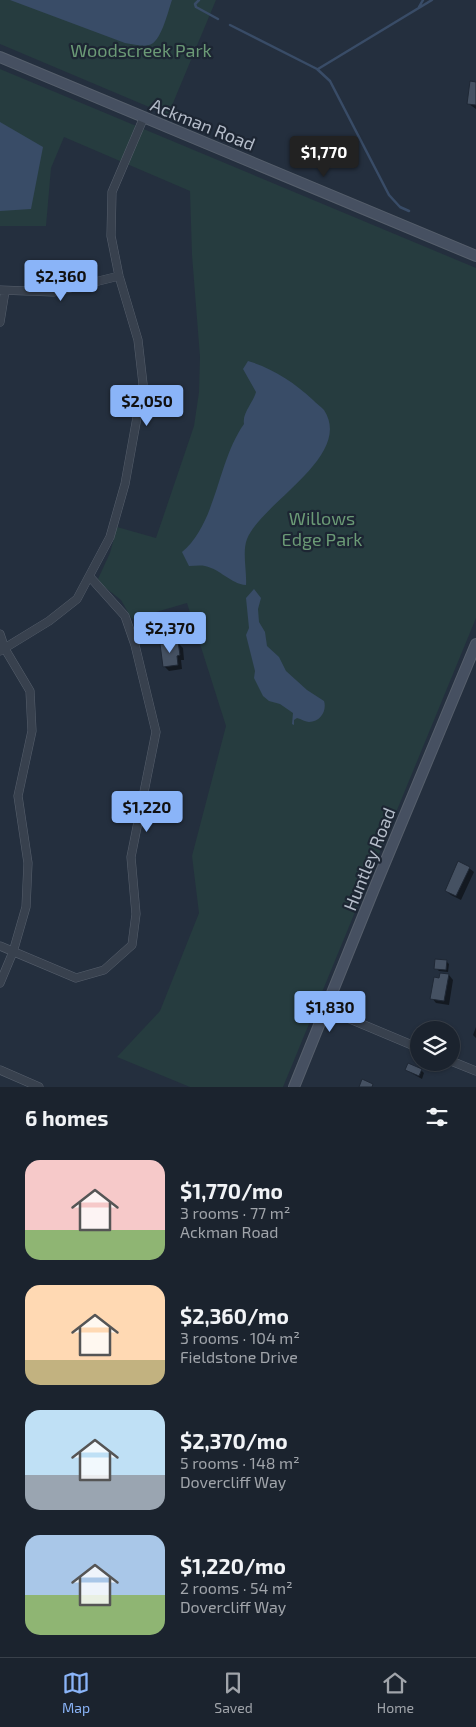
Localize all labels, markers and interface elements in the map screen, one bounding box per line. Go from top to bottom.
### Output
park label: Woodscreek Park [70,39,212,61]
street label: Ackman Road [148,93,258,155]
pin: $1,770 [283,136,365,178]
text: $1,770 [301,142,347,161]
pin: $2,360 [20,260,102,302]
text: $2,360 [35,266,87,285]
pin: $2,050 [106,384,188,427]
text: $2,050 [121,391,173,410]
park label: Willows Edge Park [282,507,362,550]
pin: $2,370 [129,612,211,654]
text: $2,370 [145,618,195,637]
pin: $1,220 [106,790,188,833]
text: $1,220 [123,797,171,816]
street label: Huntley Road [338,804,400,914]
pin: $1,830 [289,990,371,1033]
text: $1,830 [305,997,355,1016]
map controls [410,1021,460,1071]
button: layers [410,1021,460,1071]
icon: filters [423,1103,451,1131]
text: 6 homes [25,1105,108,1130]
text: $1,770/mo [180,1178,283,1203]
icon: home [65,1180,125,1240]
text: 3 rooms · 77 m² [180,1203,291,1222]
text: Ackman Road [180,1222,278,1241]
text: $2,360/mo [180,1303,289,1328]
icon: home [65,1305,125,1365]
text: 3 rooms · 104 m² [180,1328,300,1347]
text: Fieldstone Drive [180,1347,298,1366]
text: $2,370/mo [180,1428,288,1453]
icon: home [65,1430,125,1490]
text: 5 rooms · 148 m² [180,1453,300,1472]
text: Dovercliff Way [180,1472,286,1491]
text: $1,220/mo [180,1553,286,1578]
icon: home [65,1555,125,1615]
text: 2 rooms · 54 m² [180,1578,293,1597]
text: Dovercliff Way [180,1597,286,1616]
tab: Map [62,1669,90,1716]
tab: Saved [214,1669,253,1716]
tab: Home [377,1669,414,1716]

